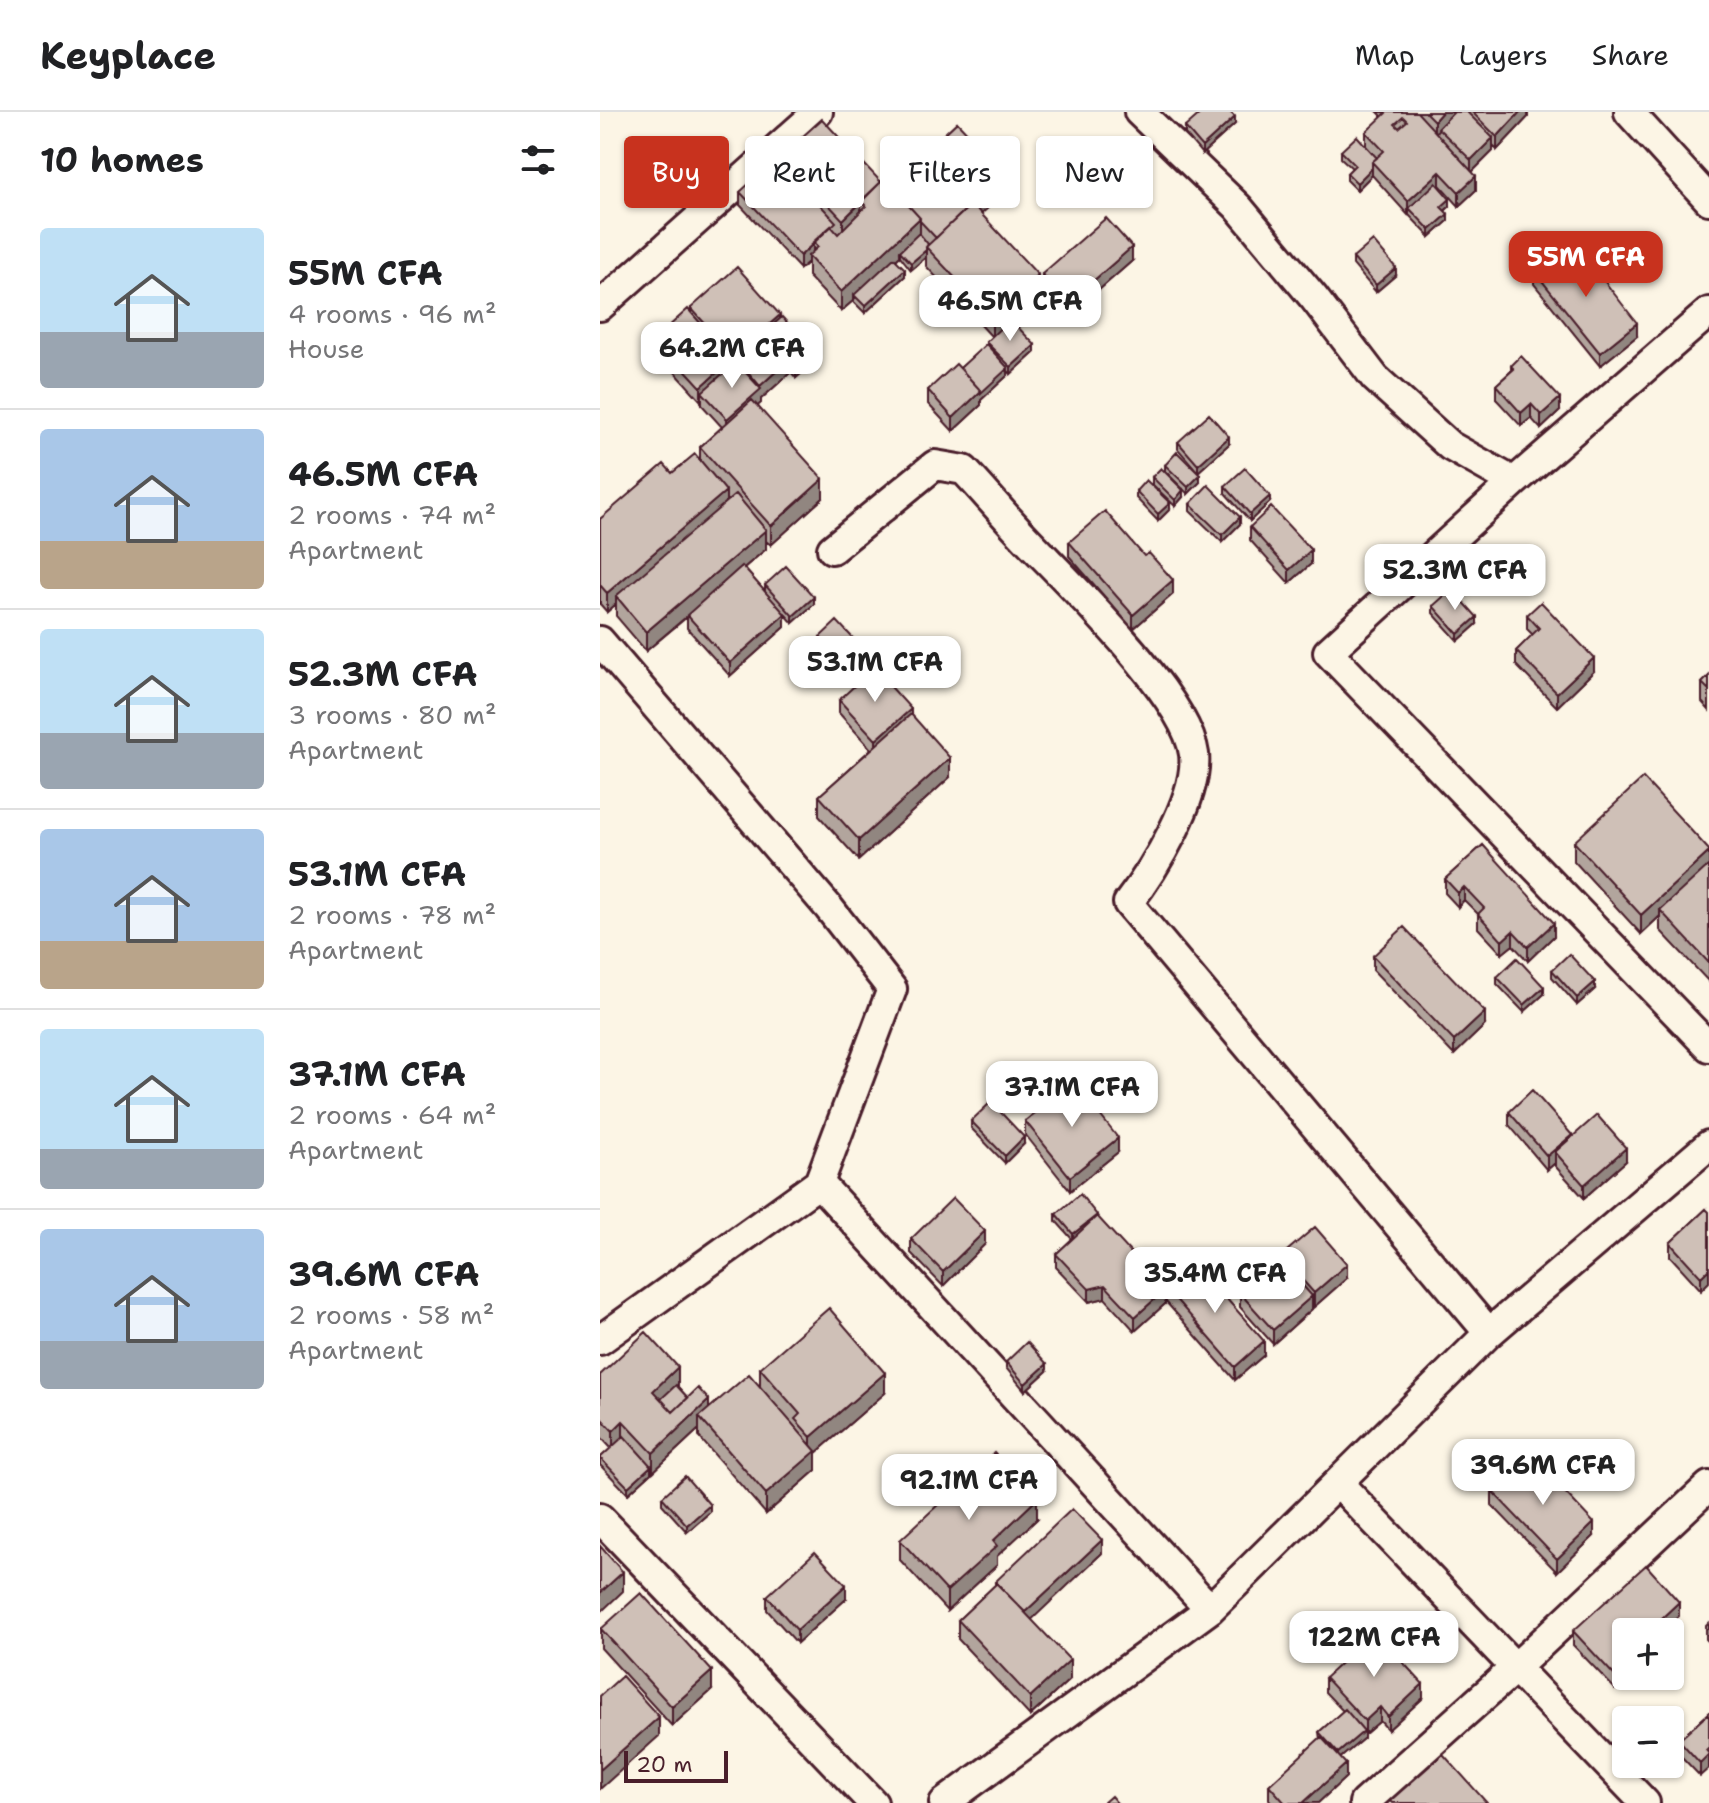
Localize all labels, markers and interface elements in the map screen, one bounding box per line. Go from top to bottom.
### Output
text: Keyplace [40,30,216,81]
text: Map [1355,36,1415,74]
text: Layers [1459,36,1548,74]
text: Share [1592,36,1669,74]
chip: Buy [624,136,729,208]
chip: Rent [745,136,864,208]
chip: Filters [880,136,1020,208]
chip: New [1036,136,1153,208]
text: 10 homes [40,137,204,183]
icon: filters [516,138,560,182]
pin: 55M CFA [1512,231,1660,299]
text: 55M CFA [1527,239,1645,274]
text: 55M CFA [288,250,443,296]
icon: home [104,260,200,356]
pin: 46.5M CFA [918,275,1102,343]
text: 46.5M CFA [937,283,1083,318]
text: 4 rooms · 96 m² [288,296,497,331]
pin: 64.2M CFA [640,322,824,390]
text: 64.2M CFA [659,330,805,365]
text: House [288,331,364,366]
text: 46.5M CFA [288,451,478,497]
icon: home [104,461,200,557]
text: 2 rooms · 74 m² [288,497,496,532]
text: Apartment [288,532,424,567]
pin: 52.3M CFA [1363,544,1547,612]
text: 52.3M CFA [1383,552,1527,587]
pin: 53.1M CFA [783,636,967,704]
text: 53.1M CFA [807,644,943,679]
text: 52.3M CFA [288,651,477,697]
icon: home [104,661,200,757]
text: 3 rooms · 80 m² [288,697,497,732]
text: Apartment [288,732,424,767]
text: 53.1M CFA [288,851,466,897]
icon: home [104,861,200,957]
text: 2 rooms · 78 m² [288,897,496,932]
text: Apartment [288,932,424,967]
text: 37.1M CFA [288,1051,466,1097]
icon: home [104,1061,200,1157]
pin: 37.1M CFA [980,1061,1164,1129]
text: 37.1M CFA [1004,1069,1140,1104]
text: 2 rooms · 64 m² [288,1097,496,1132]
text: Apartment [288,1132,424,1167]
pin: 35.4M CFA [1123,1247,1307,1315]
text: 39.6M CFA [288,1251,480,1297]
text: 35.4M CFA [1143,1255,1287,1290]
icon: home [104,1261,200,1357]
text: 2 rooms · 58 m² [288,1297,494,1332]
text: Apartment [288,1332,424,1367]
pin: 39.6M CFA [1451,1439,1635,1507]
text: 39.6M CFA [1470,1447,1616,1482]
pin: 92.1M CFA [877,1454,1061,1522]
text: 92.1M CFA [900,1462,1038,1497]
pin: 122M CFA [1291,1611,1457,1679]
map controls [1612,1618,1684,1778]
button: + [1612,1618,1684,1690]
text: 122M CFA [1307,1619,1441,1654]
button: − [1612,1706,1684,1778]
scale bar [624,1747,728,1783]
text: 20 m [636,1750,693,1779]

